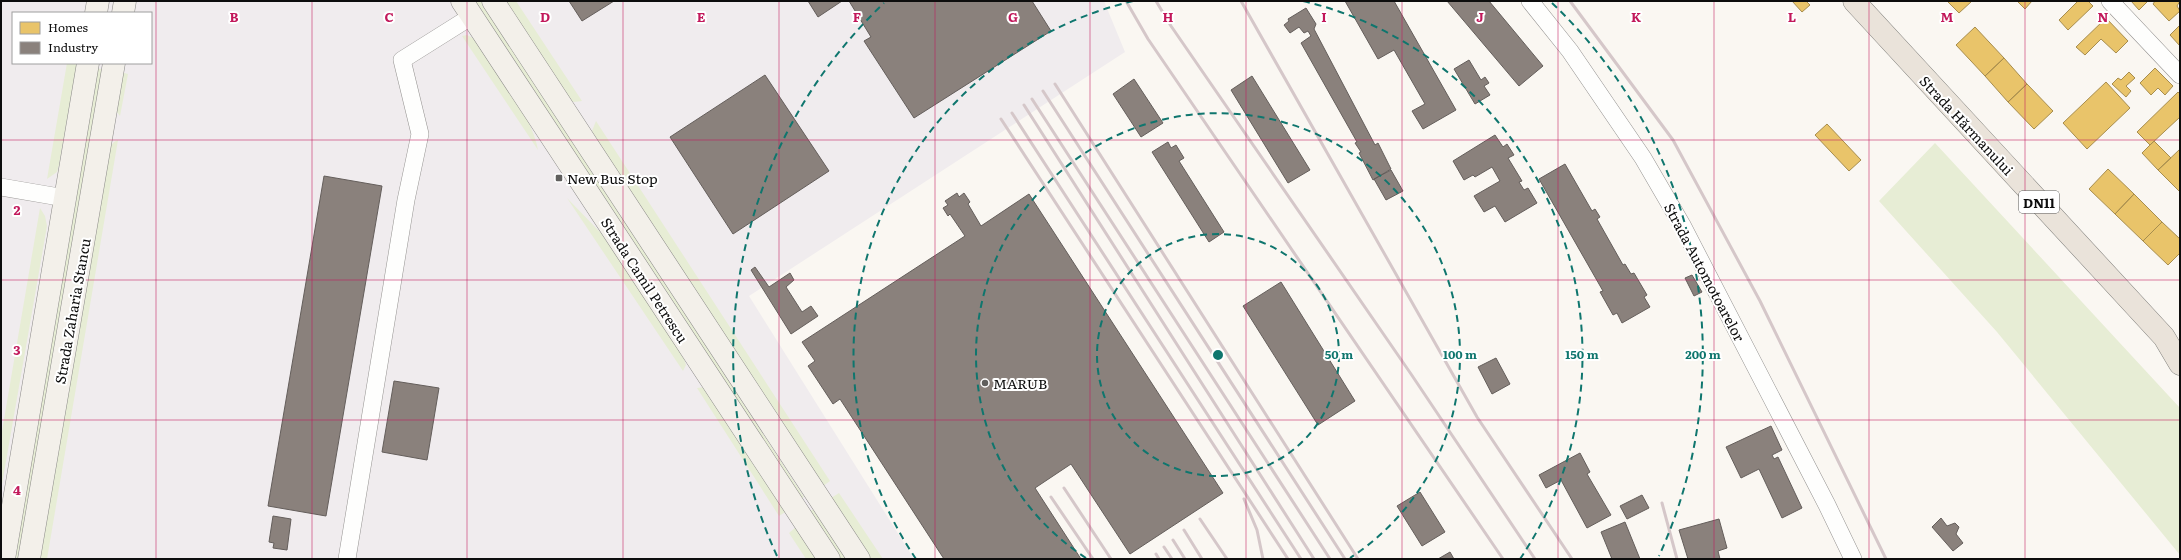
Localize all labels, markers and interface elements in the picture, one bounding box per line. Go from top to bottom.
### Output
text: B [230,7,239,26]
text: C [384,7,394,26]
text: D [540,7,550,26]
text: E [697,7,706,26]
text: F [853,7,861,26]
text: G [1008,7,1018,26]
text: H [1163,7,1174,26]
text: I [1321,7,1327,26]
text: J [1476,7,1484,26]
text: K [1631,7,1642,26]
text: L [1788,7,1796,26]
text: M [1941,7,1954,26]
text: N [2098,7,2109,26]
legend [12,12,152,64]
text: Homes [48,18,88,36]
text: Industry [48,38,98,56]
street label: Strada Hărmanului [1916,71,2019,179]
place label: New Bus Stop [567,168,658,188]
marker: New Bus Stop [554,173,564,183]
road number: DN11 [2019,191,2059,213]
street label: Strada Automotoarelor [1660,199,1750,345]
text: 2 [14,200,21,219]
street label: Strada Camil Petrescu [597,213,693,347]
street label: Strada Zaharia Stancu [49,236,95,386]
text: 3 [13,340,21,359]
text: 50 m [1325,345,1353,363]
text: 100 m [1443,345,1477,363]
text: 150 m [1565,345,1599,363]
text: 200 m [1685,345,1721,363]
centre of rings [1211,348,1225,362]
place label: MARUB [993,373,1047,393]
marker: MARUB [980,378,990,388]
text: 4 [13,480,21,499]

